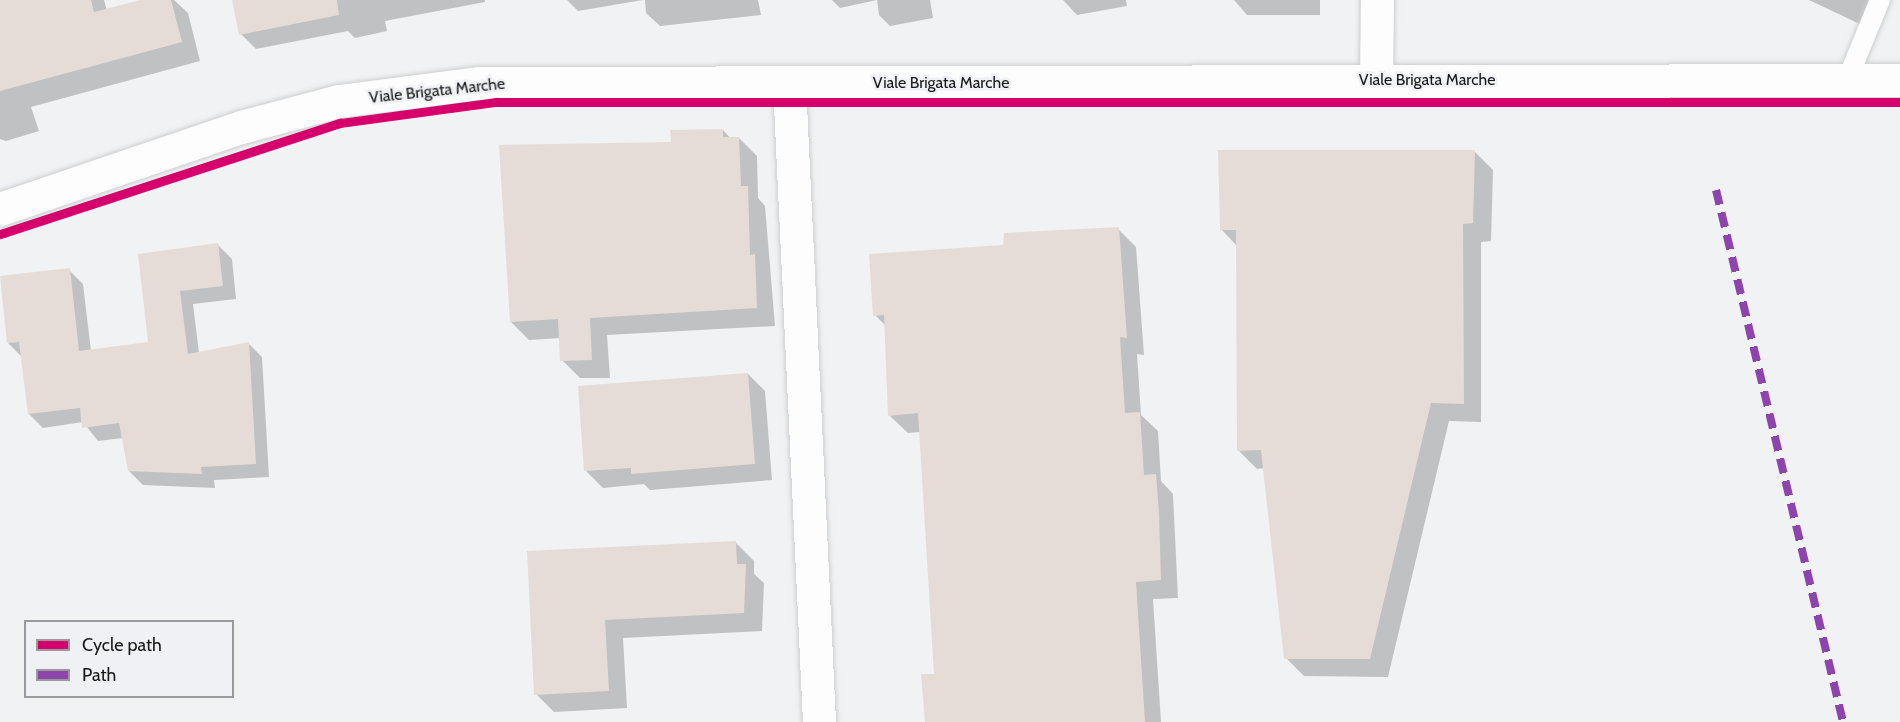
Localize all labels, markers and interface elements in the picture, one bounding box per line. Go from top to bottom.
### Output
street label: Viale Brigata Marche [1359,70,1495,90]
street label: Viale Brigata Marche [873,73,1009,93]
street label: Viale Brigata Marche [368,74,506,108]
legend [24,620,234,698]
text: Cycle path [82,634,162,656]
text: Path [82,664,116,686]

